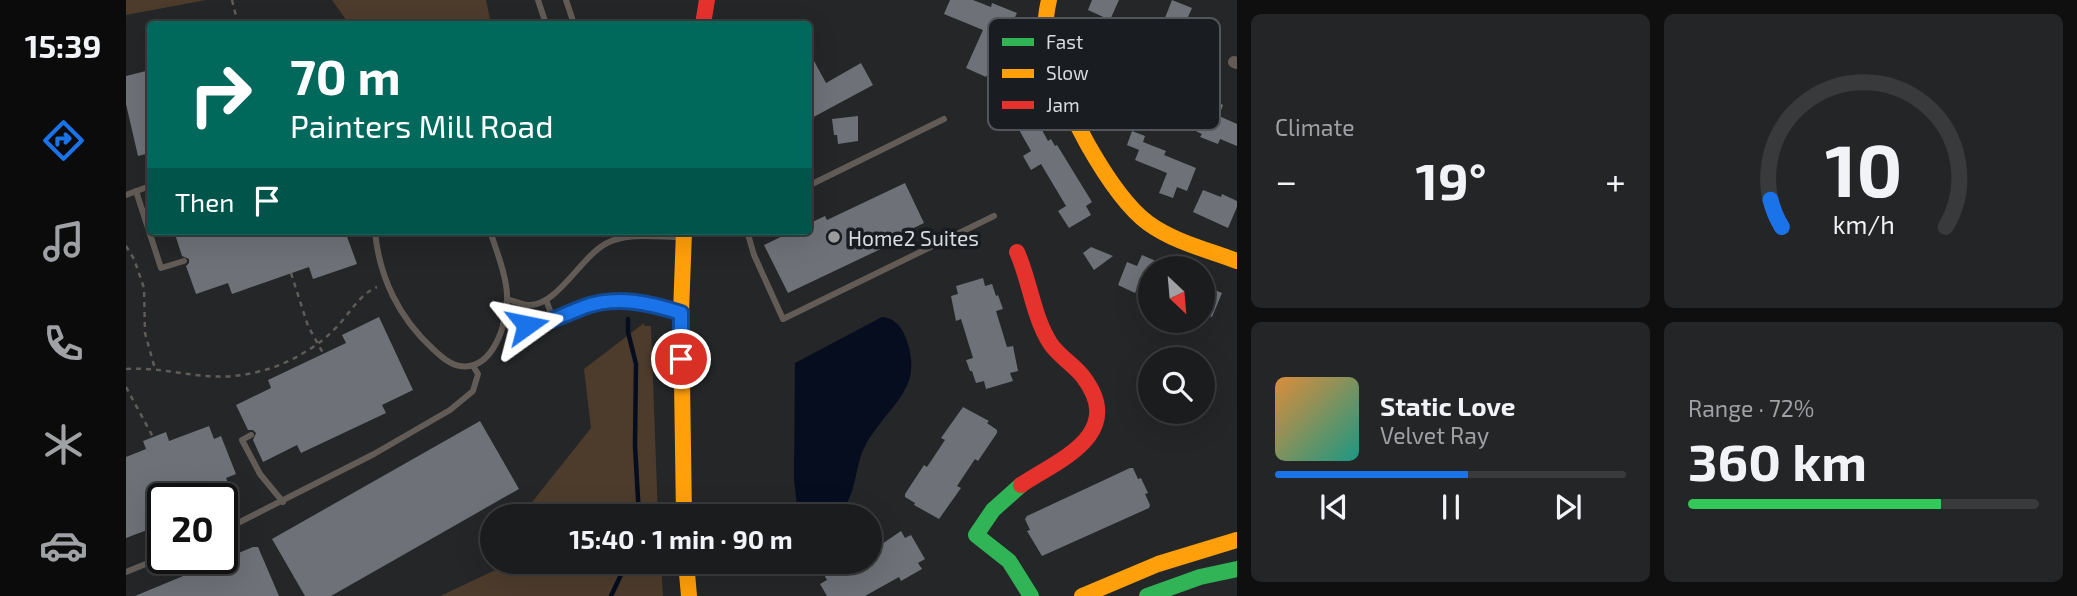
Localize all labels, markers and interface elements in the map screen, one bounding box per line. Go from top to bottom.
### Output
legend [988,18,1220,130]
text: 15:39 [25,26,101,64]
text: Fast [1046,30,1083,53]
text: 70 m [290,46,401,105]
icon: right [175,49,266,140]
text: Slow [1046,61,1089,84]
text: Jam [1046,93,1080,116]
text: Painters Mill Road [290,106,554,144]
text: Climate [1275,113,1355,141]
icon: directions [39,116,88,165]
text: 10 [1825,124,1902,212]
text: 19° [1416,148,1487,210]
text: − [1275,157,1297,203]
text: + [1605,157,1626,203]
icon: arrive [248,182,286,220]
text: Then [175,186,234,217]
text: km/h [1832,209,1895,239]
icon: music [39,217,88,266]
place label: Home2 Suites [848,225,979,250]
marker: Home2 Suites [826,229,842,245]
north arrow [1138,256,1214,332]
map controls [1138,256,1215,424]
position arrow [490,288,564,362]
icon: phone [39,319,88,368]
pin [651,329,711,389]
icon: arrive [662,340,700,378]
button: search [1138,347,1215,424]
text: Static Love [1380,390,1516,421]
text: Range · 72% [1688,394,1814,422]
icon: climate [39,420,88,469]
text: Velvet Ray [1380,421,1489,449]
text: 360 km [1688,429,1867,491]
speed limit sign: 20 [147,483,238,574]
icon: previous [1315,488,1353,526]
icon: pause [1432,488,1470,526]
icon: next [1549,488,1587,526]
icon: car [39,521,88,570]
text: 15:40 · 1 min · 90 m [569,523,793,554]

